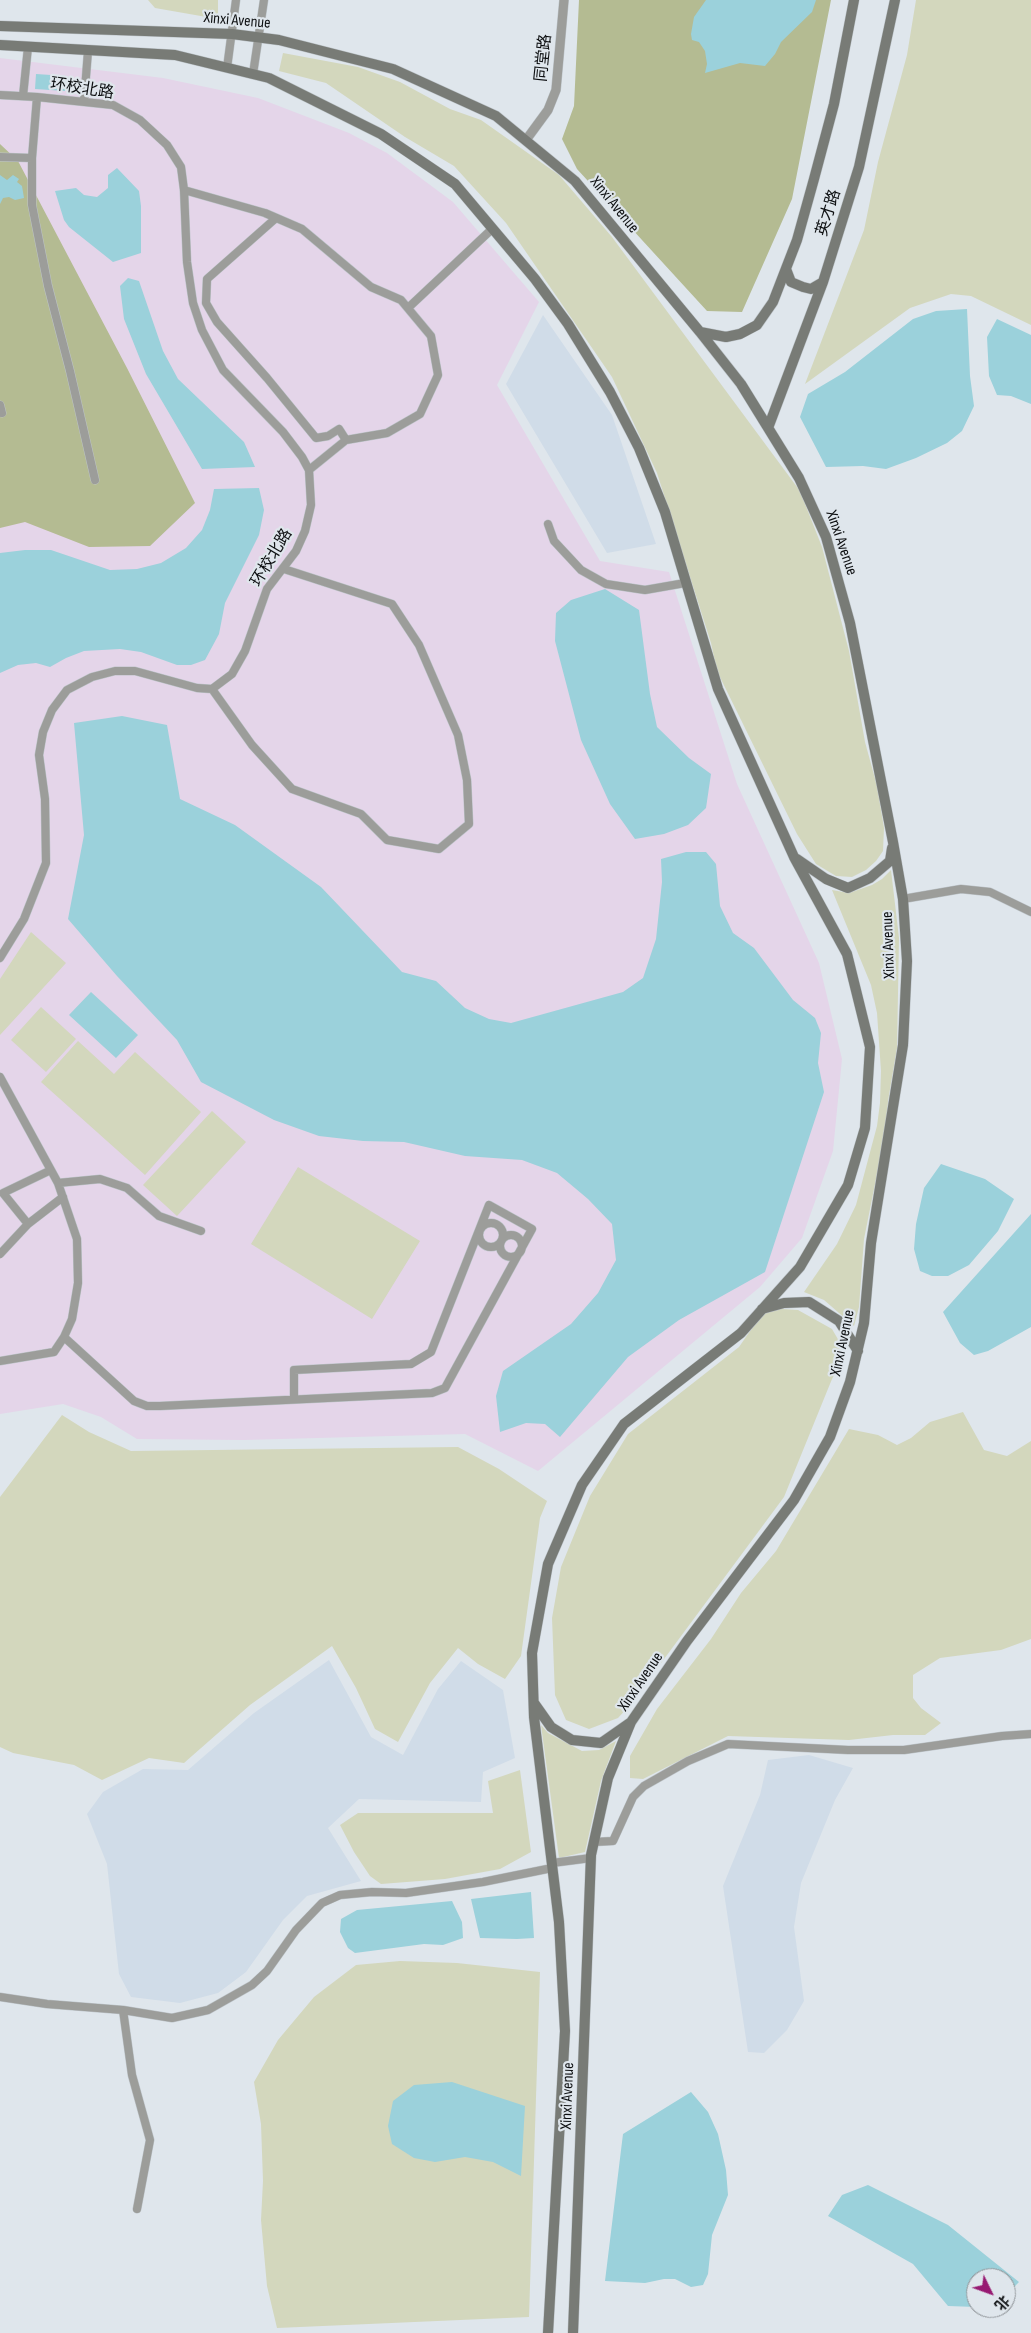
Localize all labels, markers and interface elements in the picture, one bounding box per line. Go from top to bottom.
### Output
street label: Xinxi Avenue [203,9,271,33]
street label: 同堂路 [532,33,556,83]
street label: 环校北路 [49,75,115,103]
street label: Xinxi Avenue [585,173,643,237]
street label: 英才路 [813,187,845,239]
street label: Xinxi Avenue [821,508,861,578]
street label: 环校北路 [247,526,297,590]
street label: Xinxi Avenue [878,911,900,979]
street label: Xinxi Avenue [827,1308,859,1378]
street label: Xinxi Avenue [614,1649,668,1715]
street label: Xinxi Avenue [557,2062,579,2130]
north arrow [966,2268,1016,2318]
text: 北 [991,2292,1013,2314]

